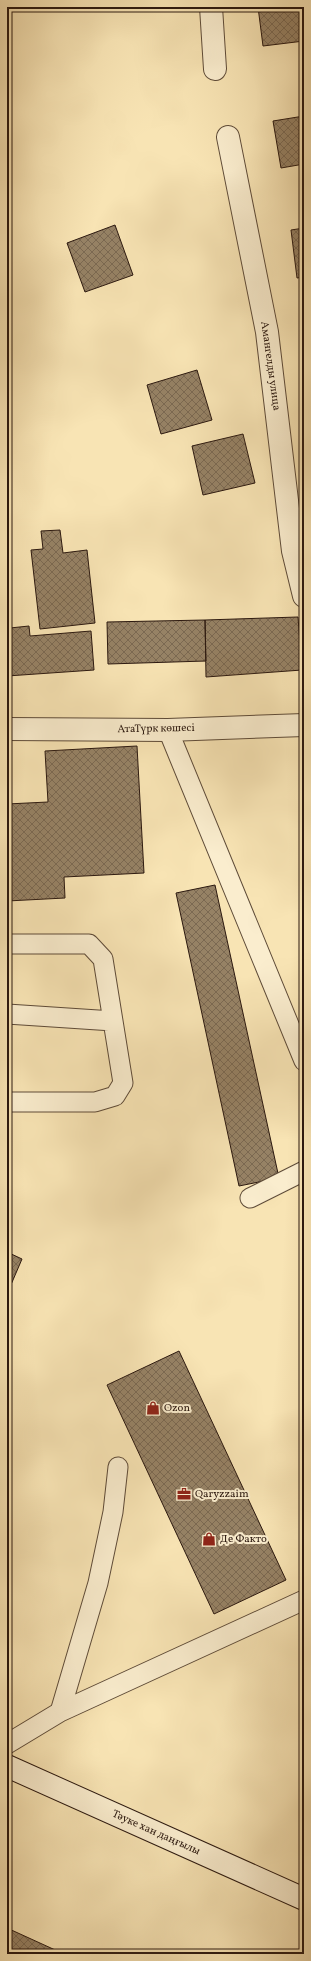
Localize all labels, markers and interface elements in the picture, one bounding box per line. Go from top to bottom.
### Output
street label: Амангелды улица [256,320,284,412]
street label: АтаТүрк көшесі [117,721,195,737]
shop icon: Ozon [145,1400,161,1416]
place label: Ozon [164,1401,190,1416]
office icon: Qaryzzaim [176,1486,192,1502]
place label: Qaryzzaim [195,1487,249,1502]
shop icon: Де Факто [201,1531,217,1547]
place label: Де Факто [220,1532,267,1547]
street label: Тәуке хан даңғылы [110,1807,203,1859]

